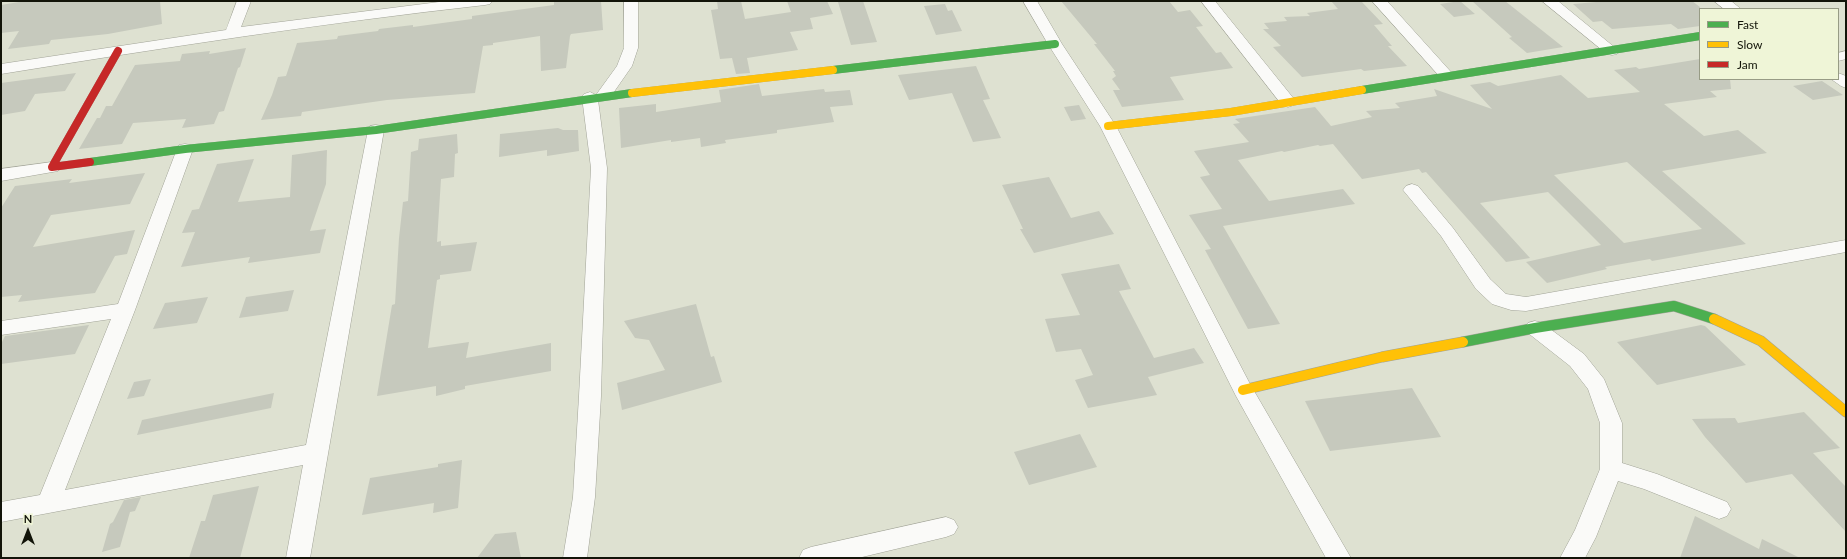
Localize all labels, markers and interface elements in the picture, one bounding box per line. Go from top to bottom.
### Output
legend [1699,8,1839,80]
text: Fast [1737,17,1758,32]
text: Slow [1737,37,1762,52]
text: Jam [1737,57,1758,72]
north arrow [8,511,48,551]
text: N [24,512,32,525]

